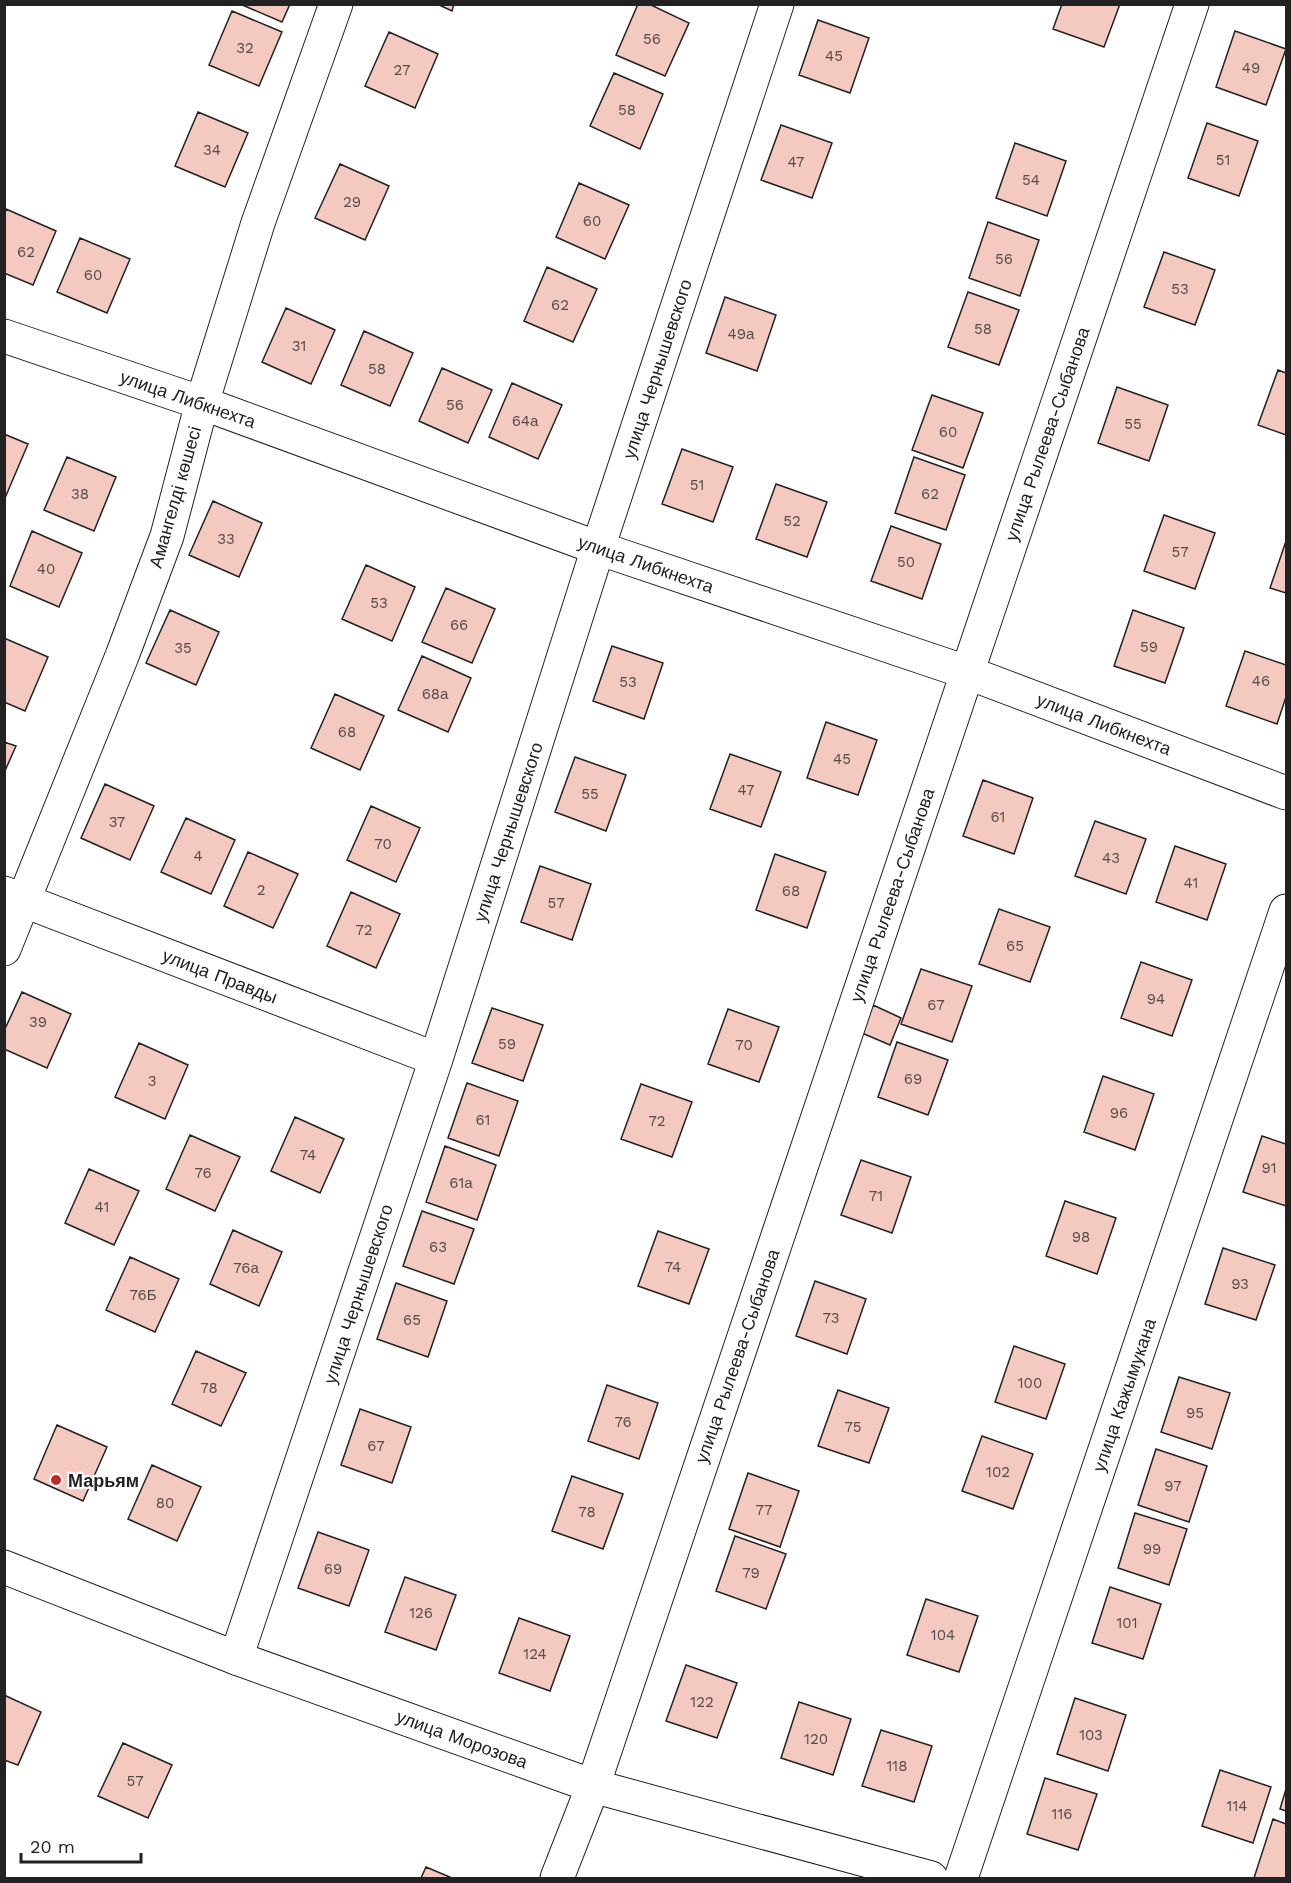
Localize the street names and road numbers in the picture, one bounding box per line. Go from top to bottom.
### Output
street label: улица Чернышевского [618,277,696,461]
street label: улица Рылеева-Сыбанова [1000,323,1094,544]
street label: улица Либкнехта [117,366,260,432]
street label: Амангелді көшесі [145,424,205,570]
street label: улица Либкнехта [575,531,718,597]
street label: улица Либкнехта [1034,689,1175,760]
street label: улица Чернышевского [469,740,547,924]
street label: улица Рылеева-Сыбанова [845,784,939,1005]
street label: улица Правды [160,944,280,1008]
street label: улица Чернышевского [319,1202,397,1386]
street label: улица Рылеева-Сыбанова [690,1245,784,1466]
street label: улица Кажымукана [1088,1315,1160,1474]
street label: улица Морозова [394,1706,531,1773]

